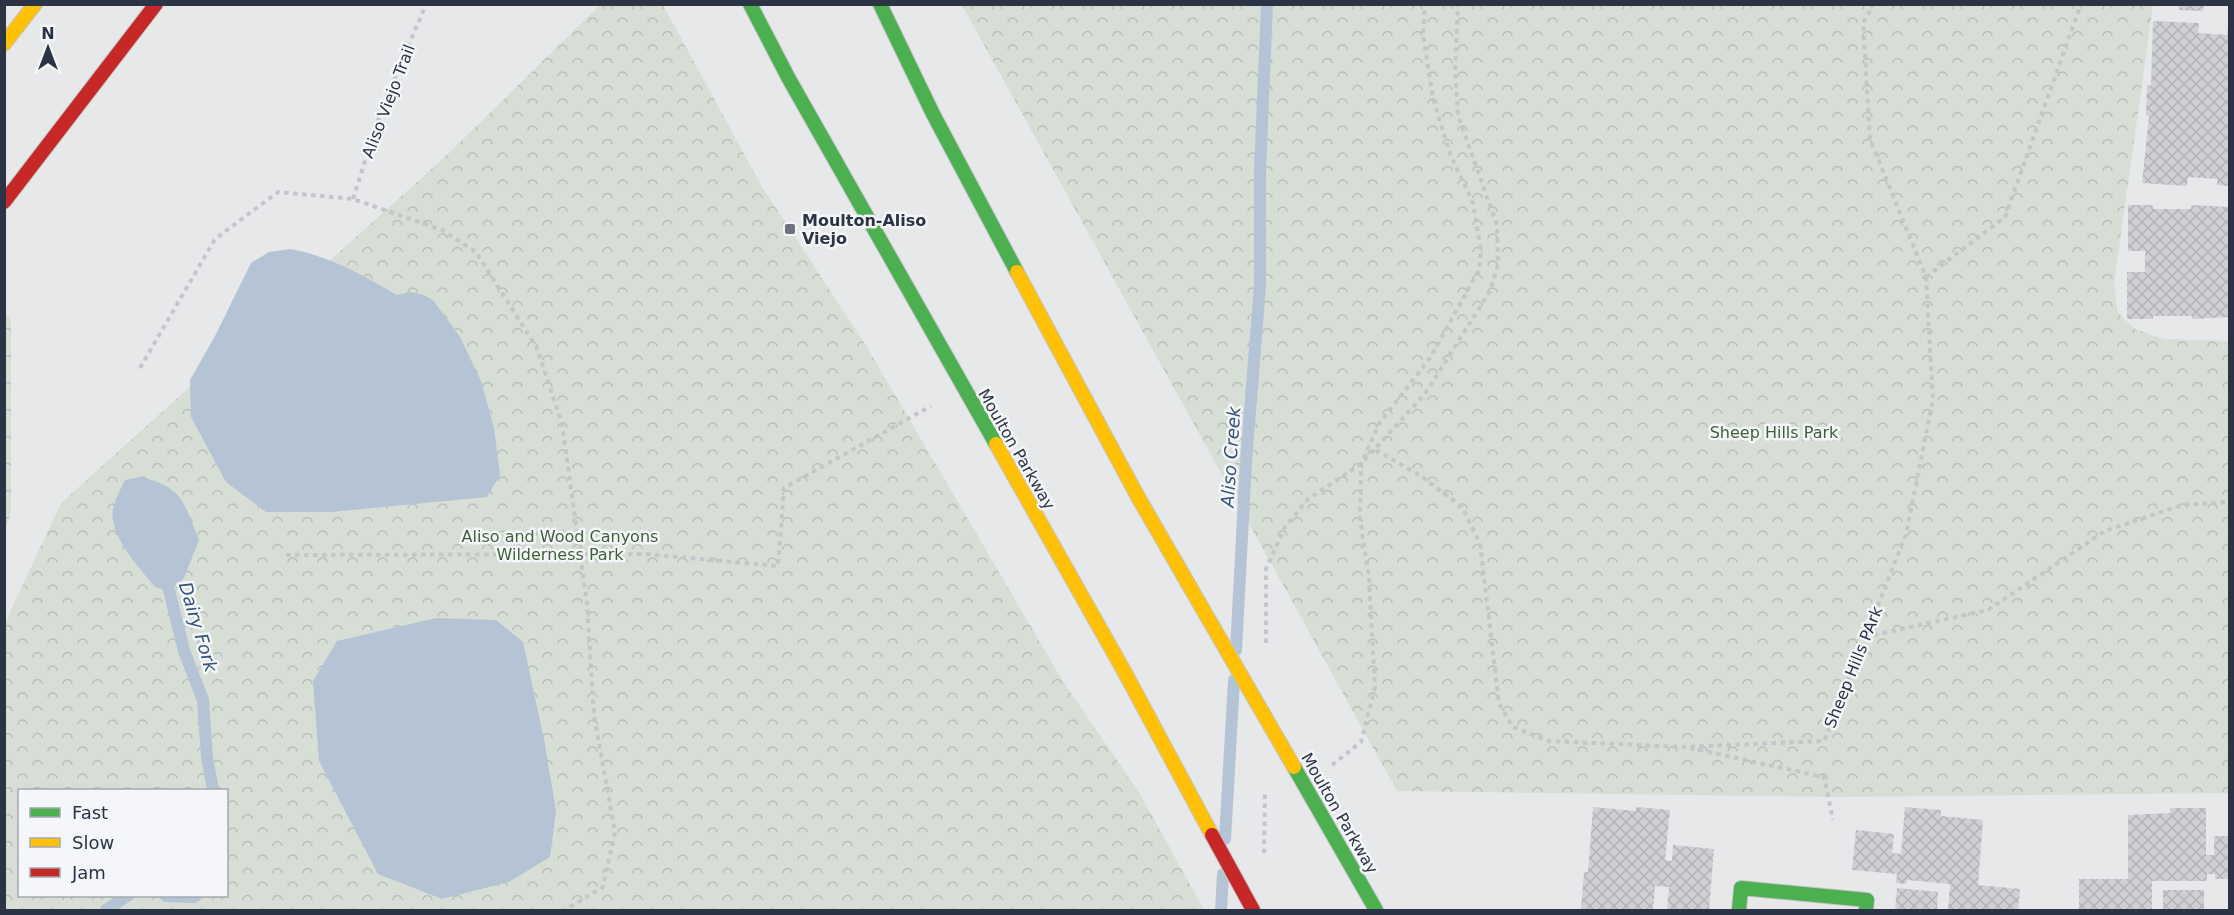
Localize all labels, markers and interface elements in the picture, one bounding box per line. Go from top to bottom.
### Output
north arrow [18,18,78,78]
text: N [41,24,55,43]
street label: Aliso Viejo Trail [358,42,419,161]
place label: Moulton-Aliso Viejo [802,211,926,248]
marker: Moulton-Aliso Viejo [783,222,797,236]
street label: Moulton Parkway [974,385,1059,513]
water label: Aliso Creek [1216,404,1245,509]
park label: Sheep Hills Park [1710,423,1839,442]
park label: Aliso and Wood Canyons Wilderness Park [462,527,658,564]
water label: Dairy Fork [175,579,223,676]
street label: Sheep Hills PArk [1820,603,1887,731]
street label: Moulton Parkway [1297,749,1382,877]
legend [18,789,228,897]
text: Fast [72,802,108,823]
text: Slow [72,832,114,853]
text: Jam [71,862,106,883]

